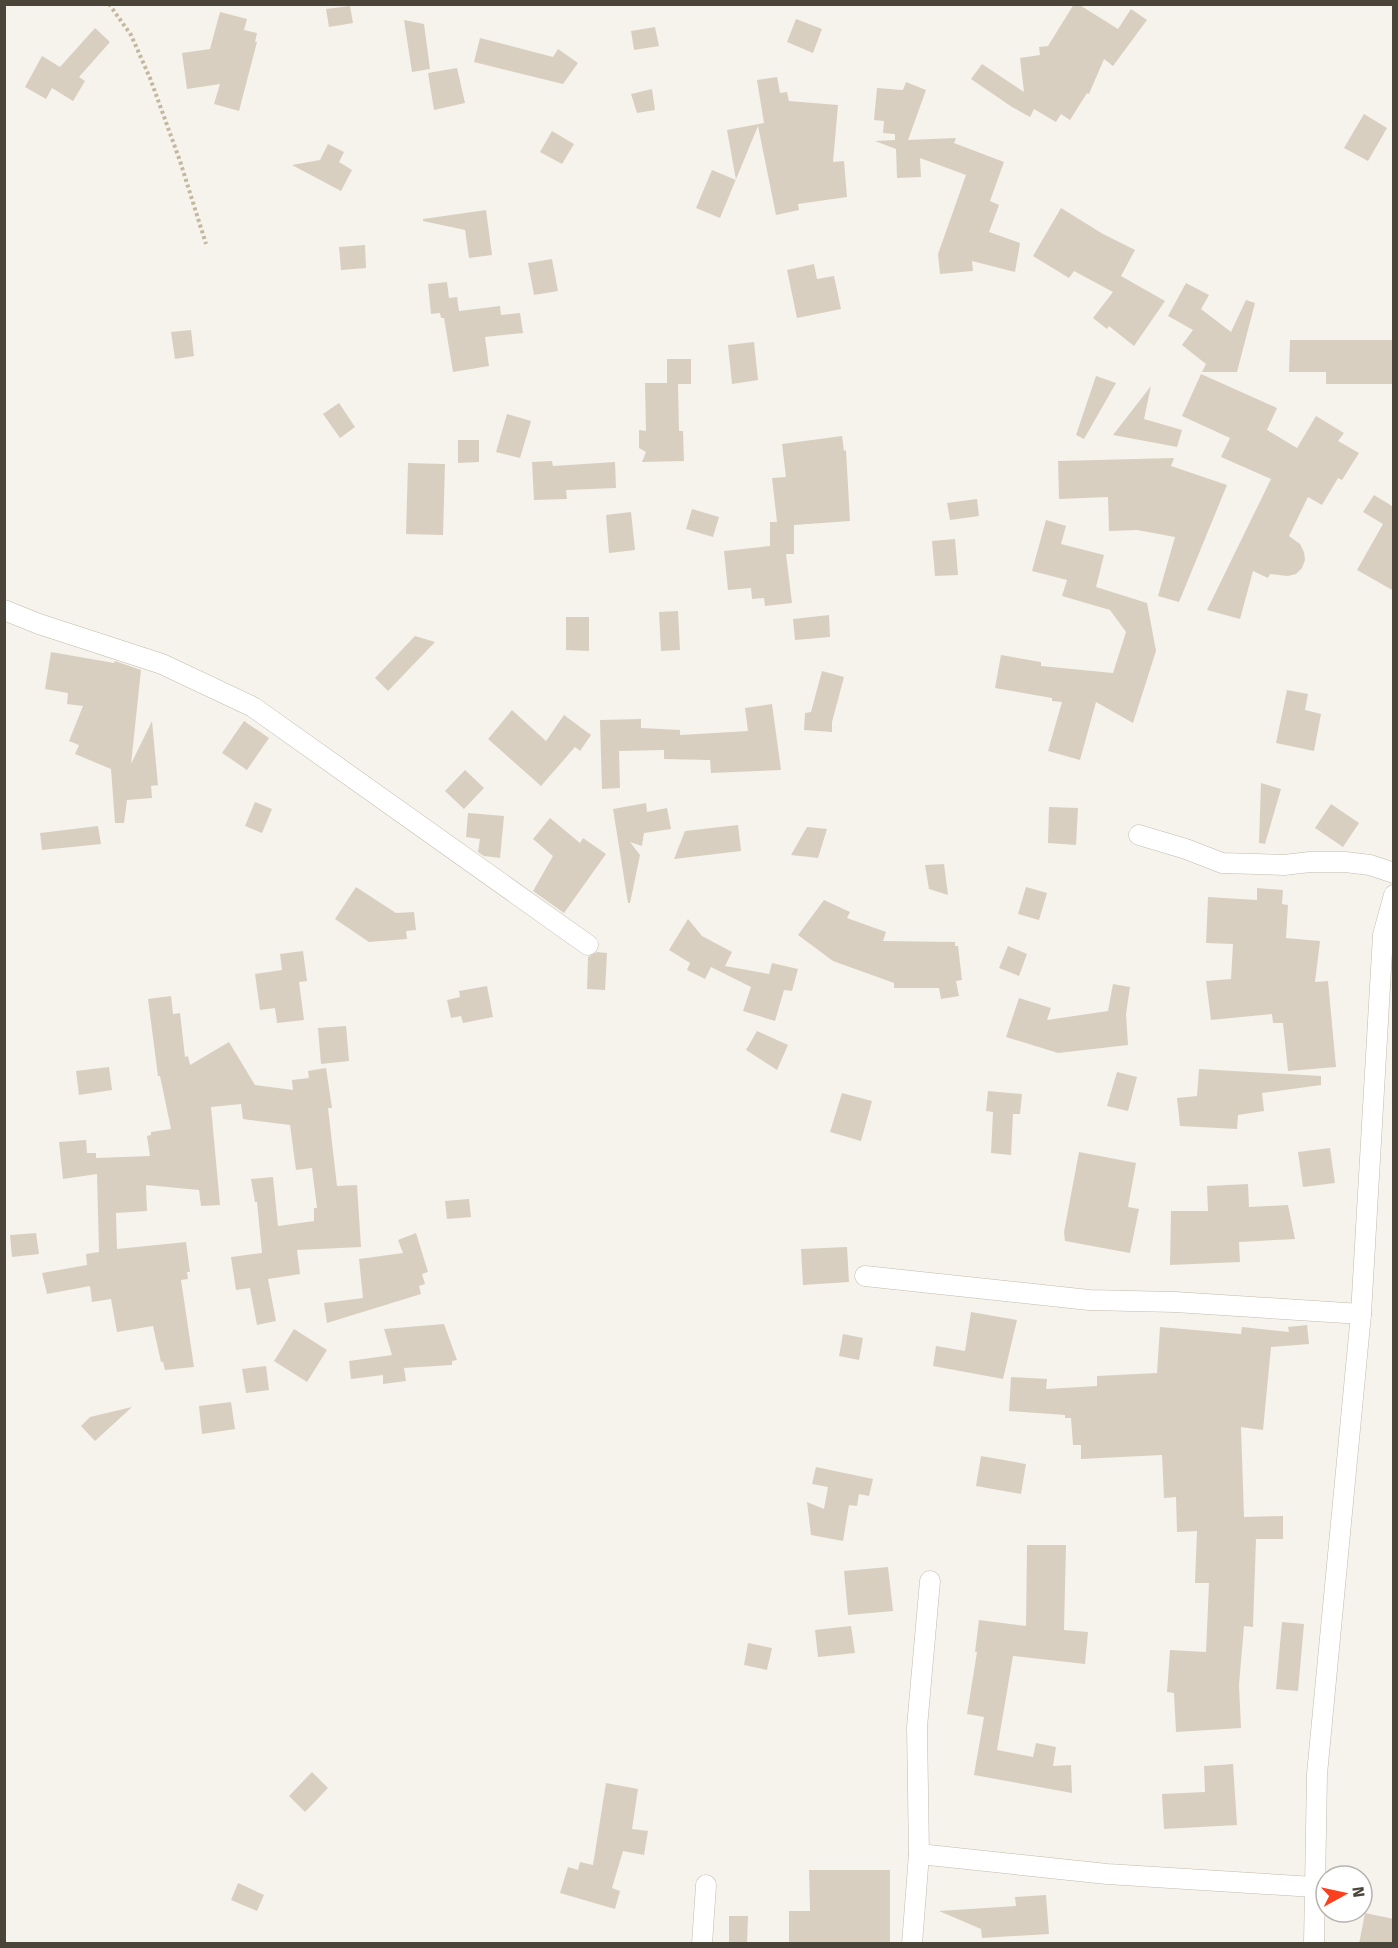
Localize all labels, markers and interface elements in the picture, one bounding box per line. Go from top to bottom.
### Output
north arrow [1314,1864,1374,1924]
text: N [1348,1885,1369,1899]

